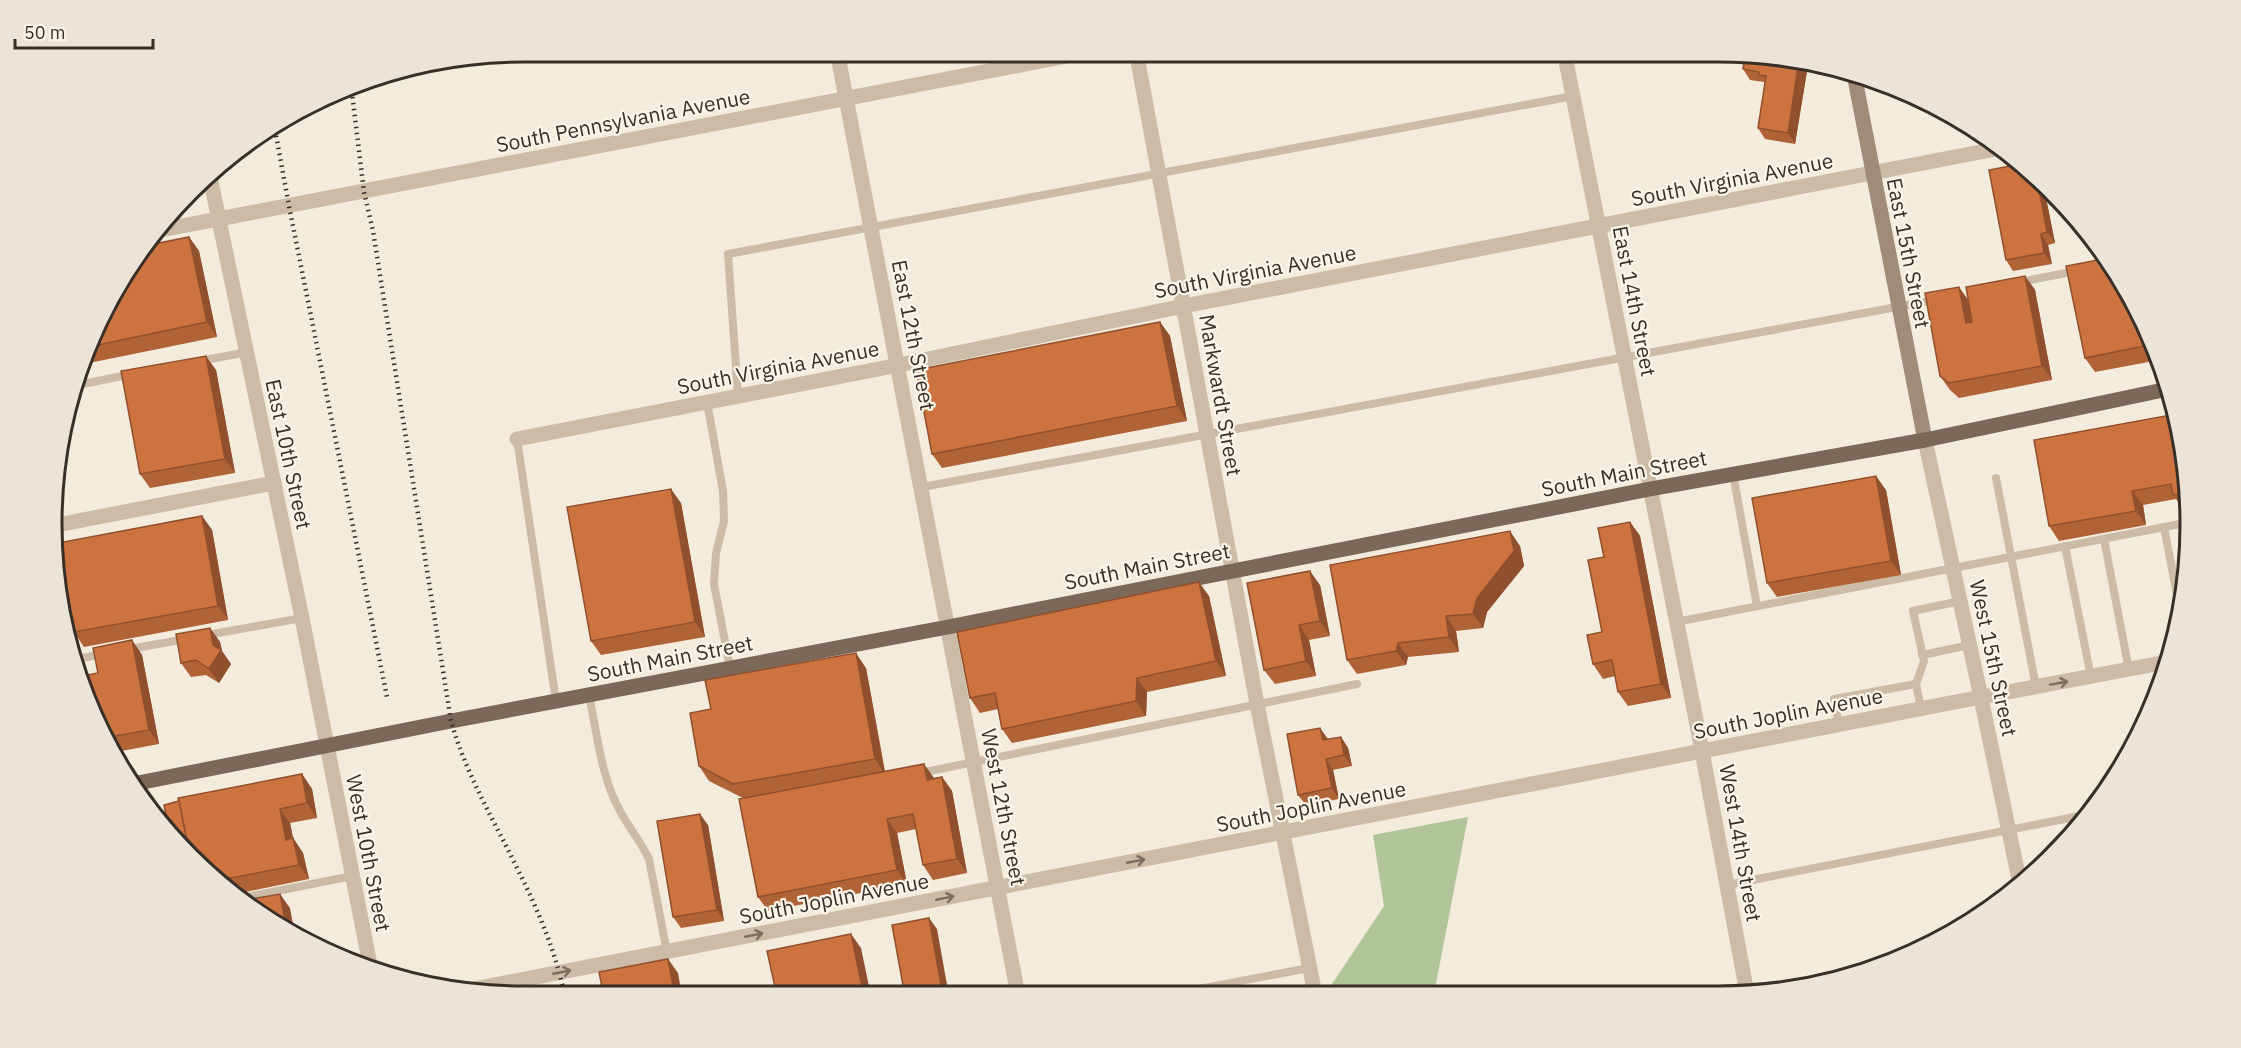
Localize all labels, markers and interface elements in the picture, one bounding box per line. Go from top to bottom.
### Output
scale bar [15,12,153,50]
text: 50 m [24,21,66,44]
street label: South Pennsylvania Avenue [493,82,753,158]
street label: South Virginia Avenue [1629,146,1835,212]
street label: East 15th Street [1881,175,1937,331]
street label: East 14th Street [1607,223,1663,379]
street label: South Virginia Avenue [1152,238,1358,304]
street label: East 12th Street [886,257,942,413]
street label: Markwardt Street [1193,312,1249,478]
street label: South Virginia Avenue [675,334,881,400]
street label: East 10th Street [259,376,319,532]
street label: South Main Street [1539,443,1709,503]
street label: South Main Street [1062,536,1232,596]
street label: West 15th Street [1964,577,2024,739]
street label: South Main Street [585,628,755,688]
one-way arrow [2049,677,2069,688]
street label: South Joplin Avenue [1691,681,1885,745]
street label: West 12th Street [975,726,1033,888]
street label: West 14th Street [1713,762,1769,924]
street label: West 10th Street [340,772,398,934]
street label: South Joplin Avenue [1214,774,1408,838]
one-way arrow [1126,855,1146,866]
street label: South Joplin Avenue [737,866,931,930]
one-way arrow [935,892,954,903]
one-way arrow [743,929,763,940]
one-way arrow [552,966,571,977]

